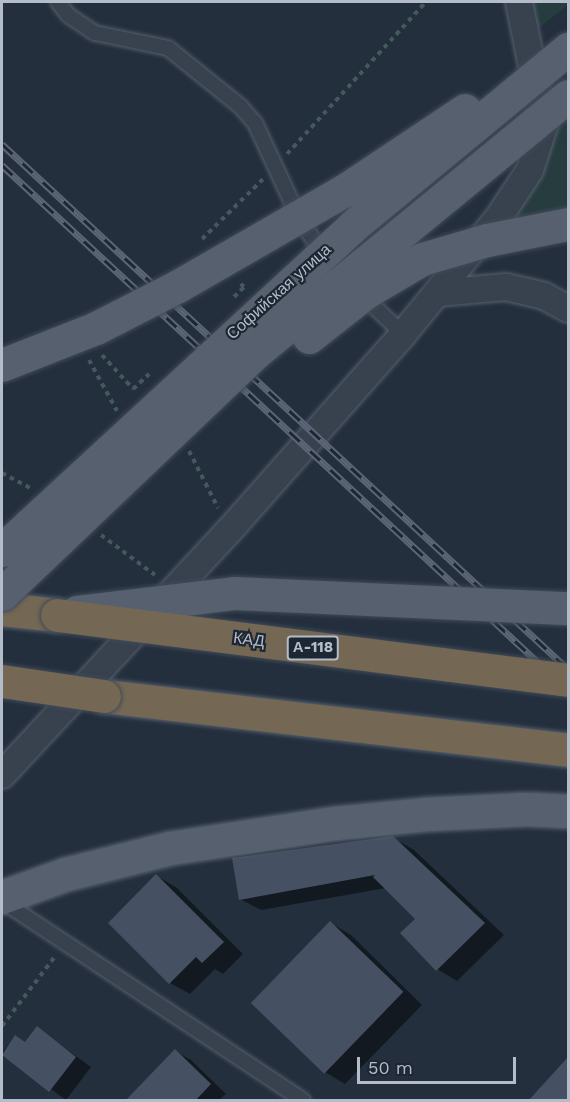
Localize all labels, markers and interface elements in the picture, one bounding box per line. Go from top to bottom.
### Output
street label: Софийская улица [223,240,335,344]
street label: КАД [232,629,266,651]
road number: А-118 [286,636,340,660]
scale bar [360,1045,519,1083]
text: 50 m [368,1057,413,1078]

